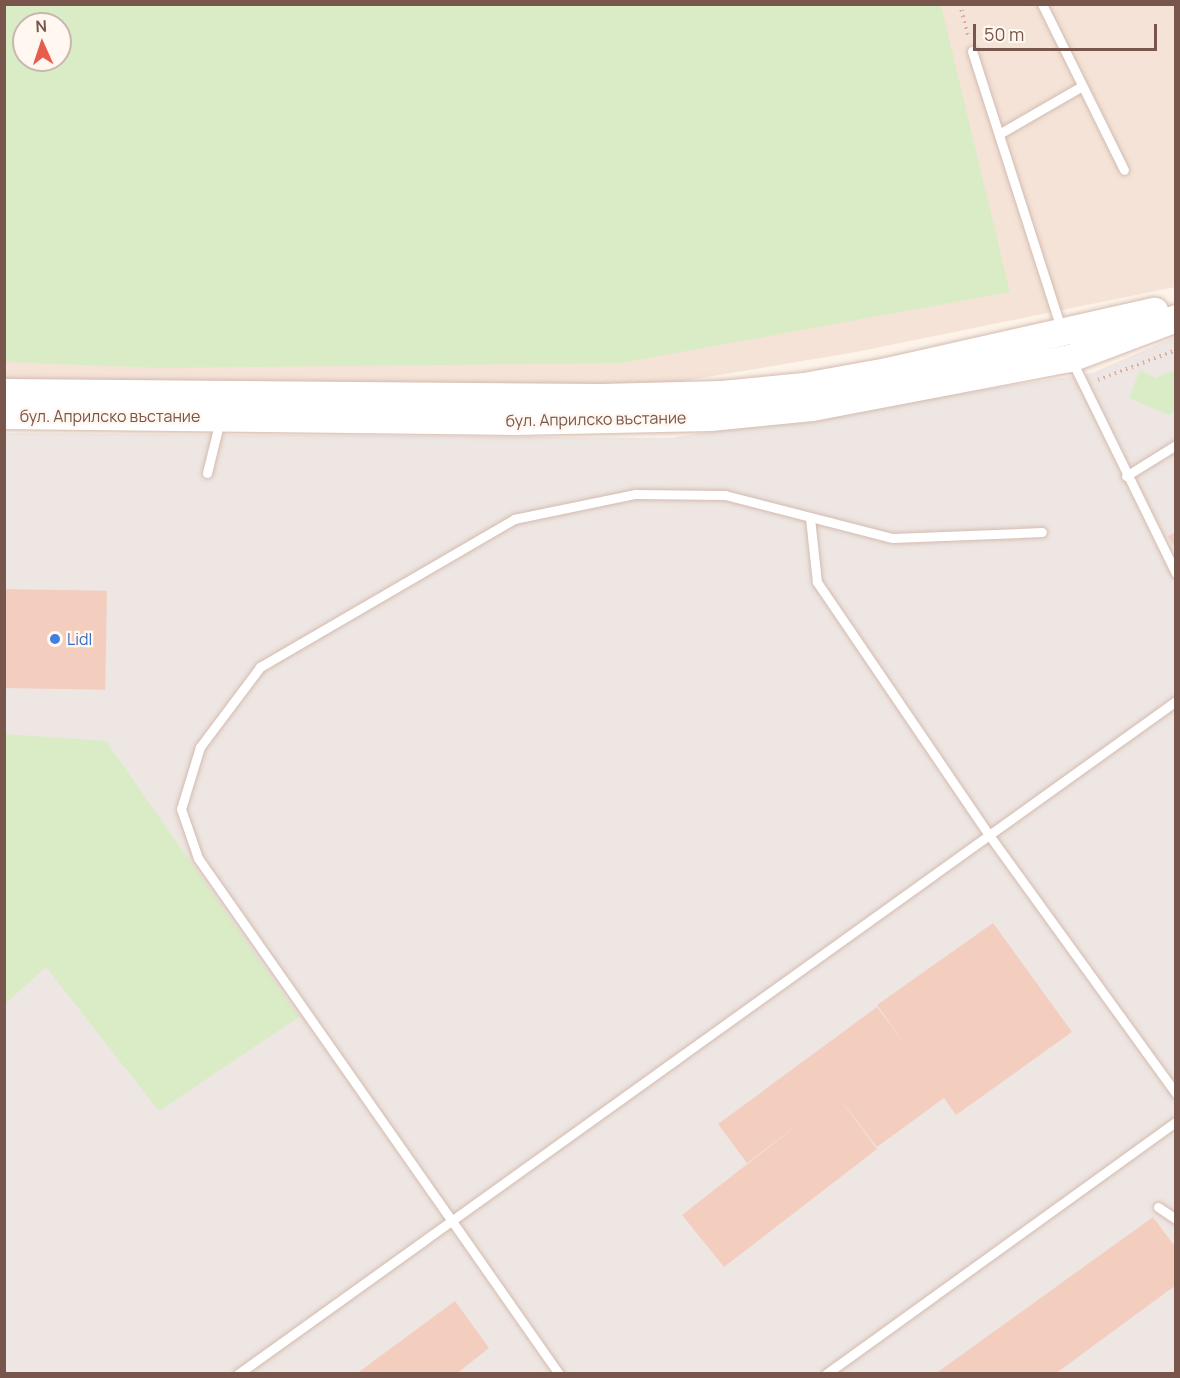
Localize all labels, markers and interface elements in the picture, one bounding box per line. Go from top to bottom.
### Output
north arrow [12,12,72,72]
scale bar [976,12,1160,50]
text: N [35,15,47,37]
text: 50 m [984,22,1024,46]
street label: бул. Априлско въстание [20,406,200,426]
street label: бул. Априлско въстание [506,408,686,430]
place label: Lidl [67,629,92,649]
marker: Lidl [48,632,62,646]

